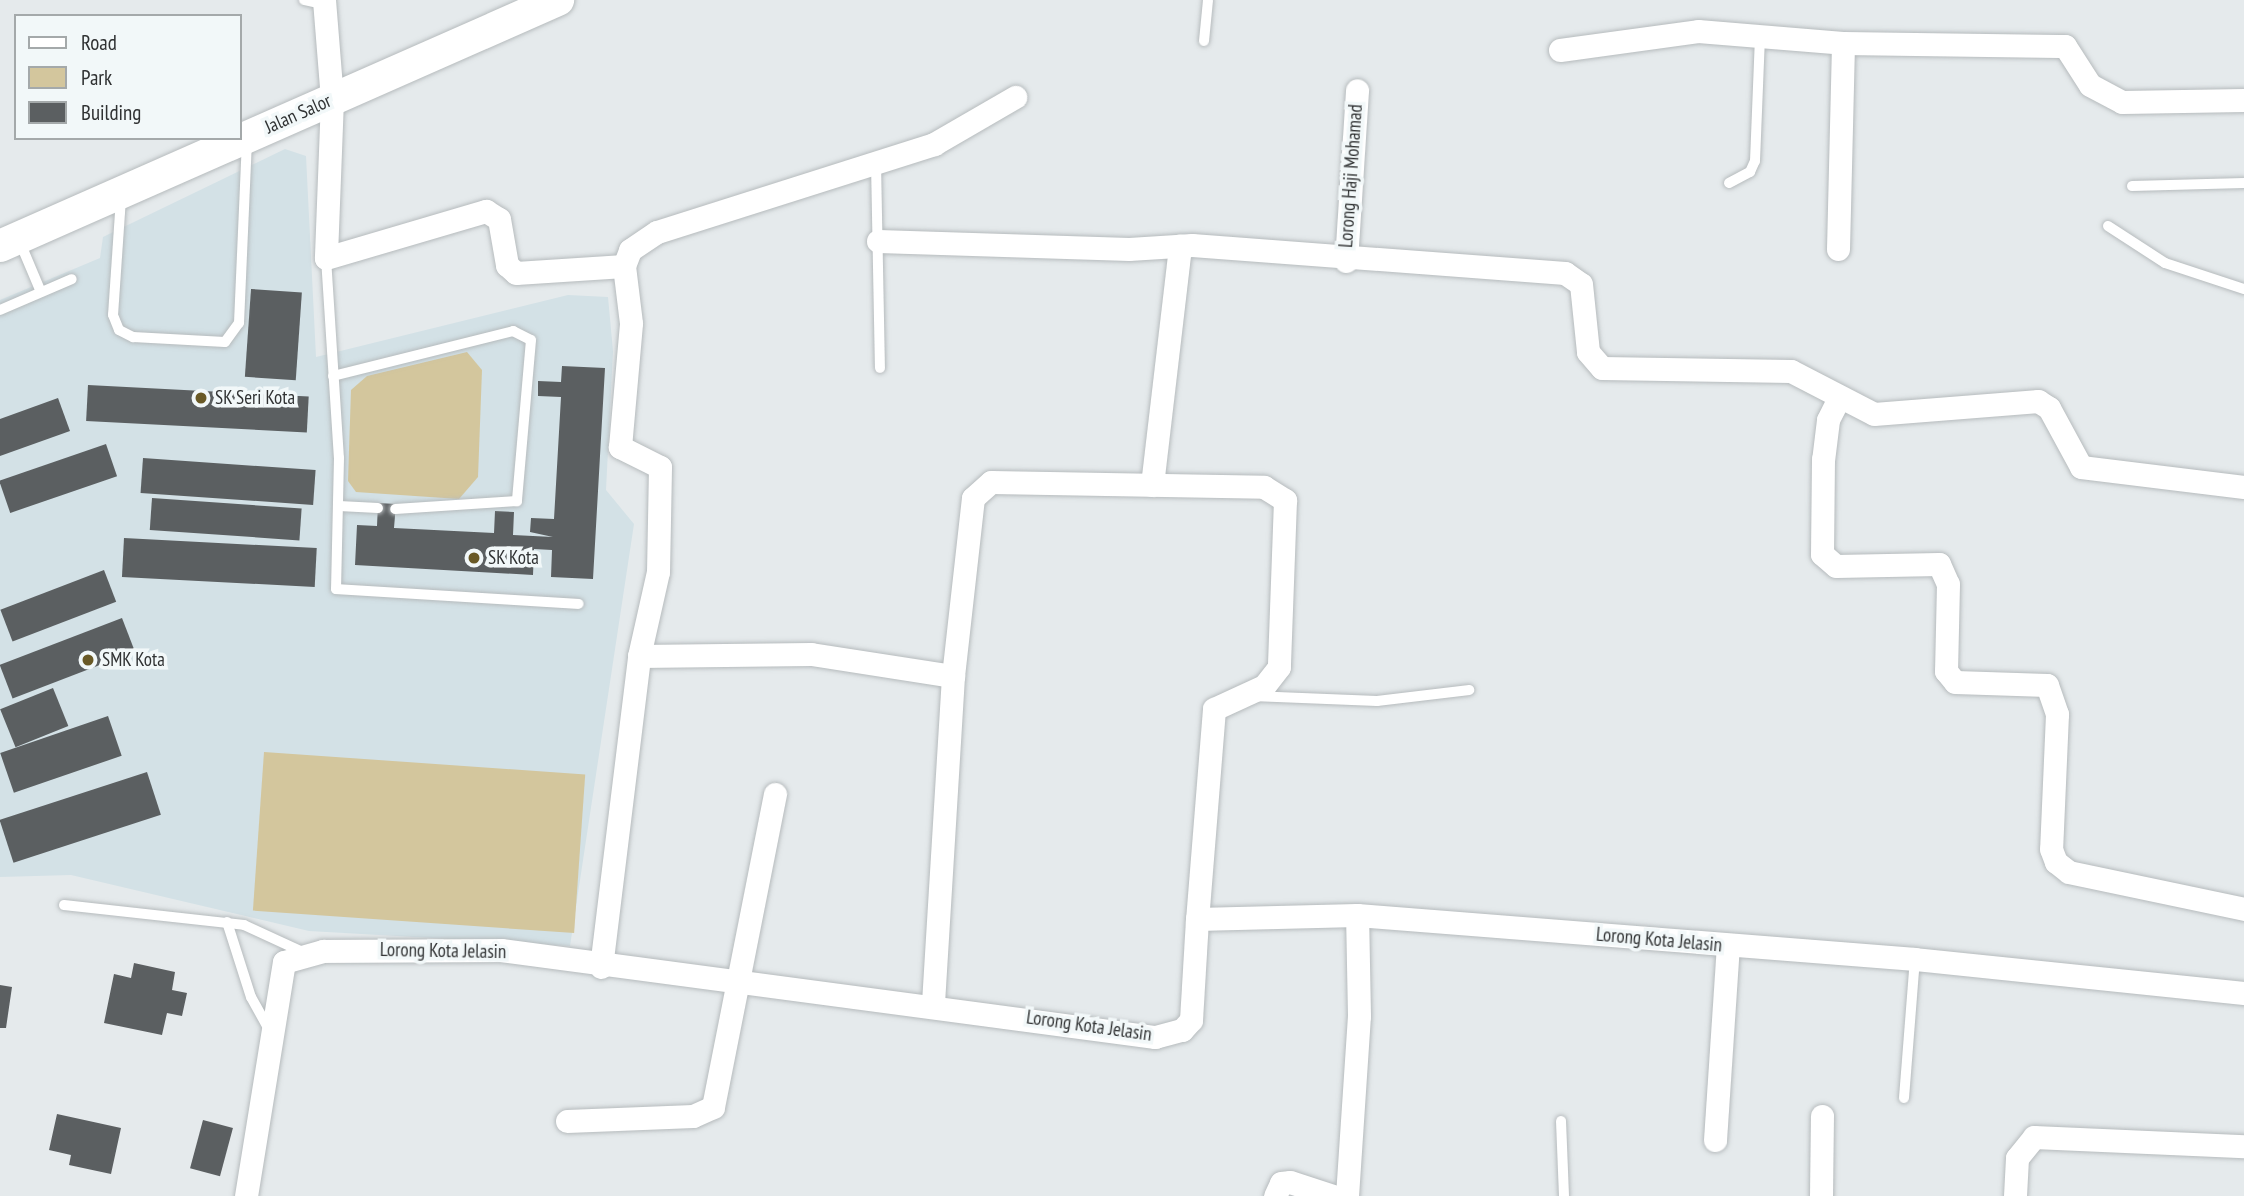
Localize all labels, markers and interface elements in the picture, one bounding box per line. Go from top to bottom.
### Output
legend [14,14,242,140]
text: Road [81,29,117,56]
text: Park [81,64,112,91]
street label: Jalan Salor [261,89,335,139]
text: Building [81,99,141,126]
street label: Lorong Haji Mohamad [1335,104,1367,248]
place label: SK Seri Kota [215,387,296,409]
marker: SK Seri Kota [193,390,209,406]
place label: SK Kota [488,547,539,569]
marker: SK Kota [466,550,482,566]
place label: SMK Kota [102,649,165,671]
marker: SMK Kota [80,652,96,668]
street label: Lorong Kota Jelasin [1595,923,1723,957]
street label: Lorong Kota Jelasin [380,938,506,964]
street label: Lorong Kota Jelasin [1025,1006,1153,1046]

